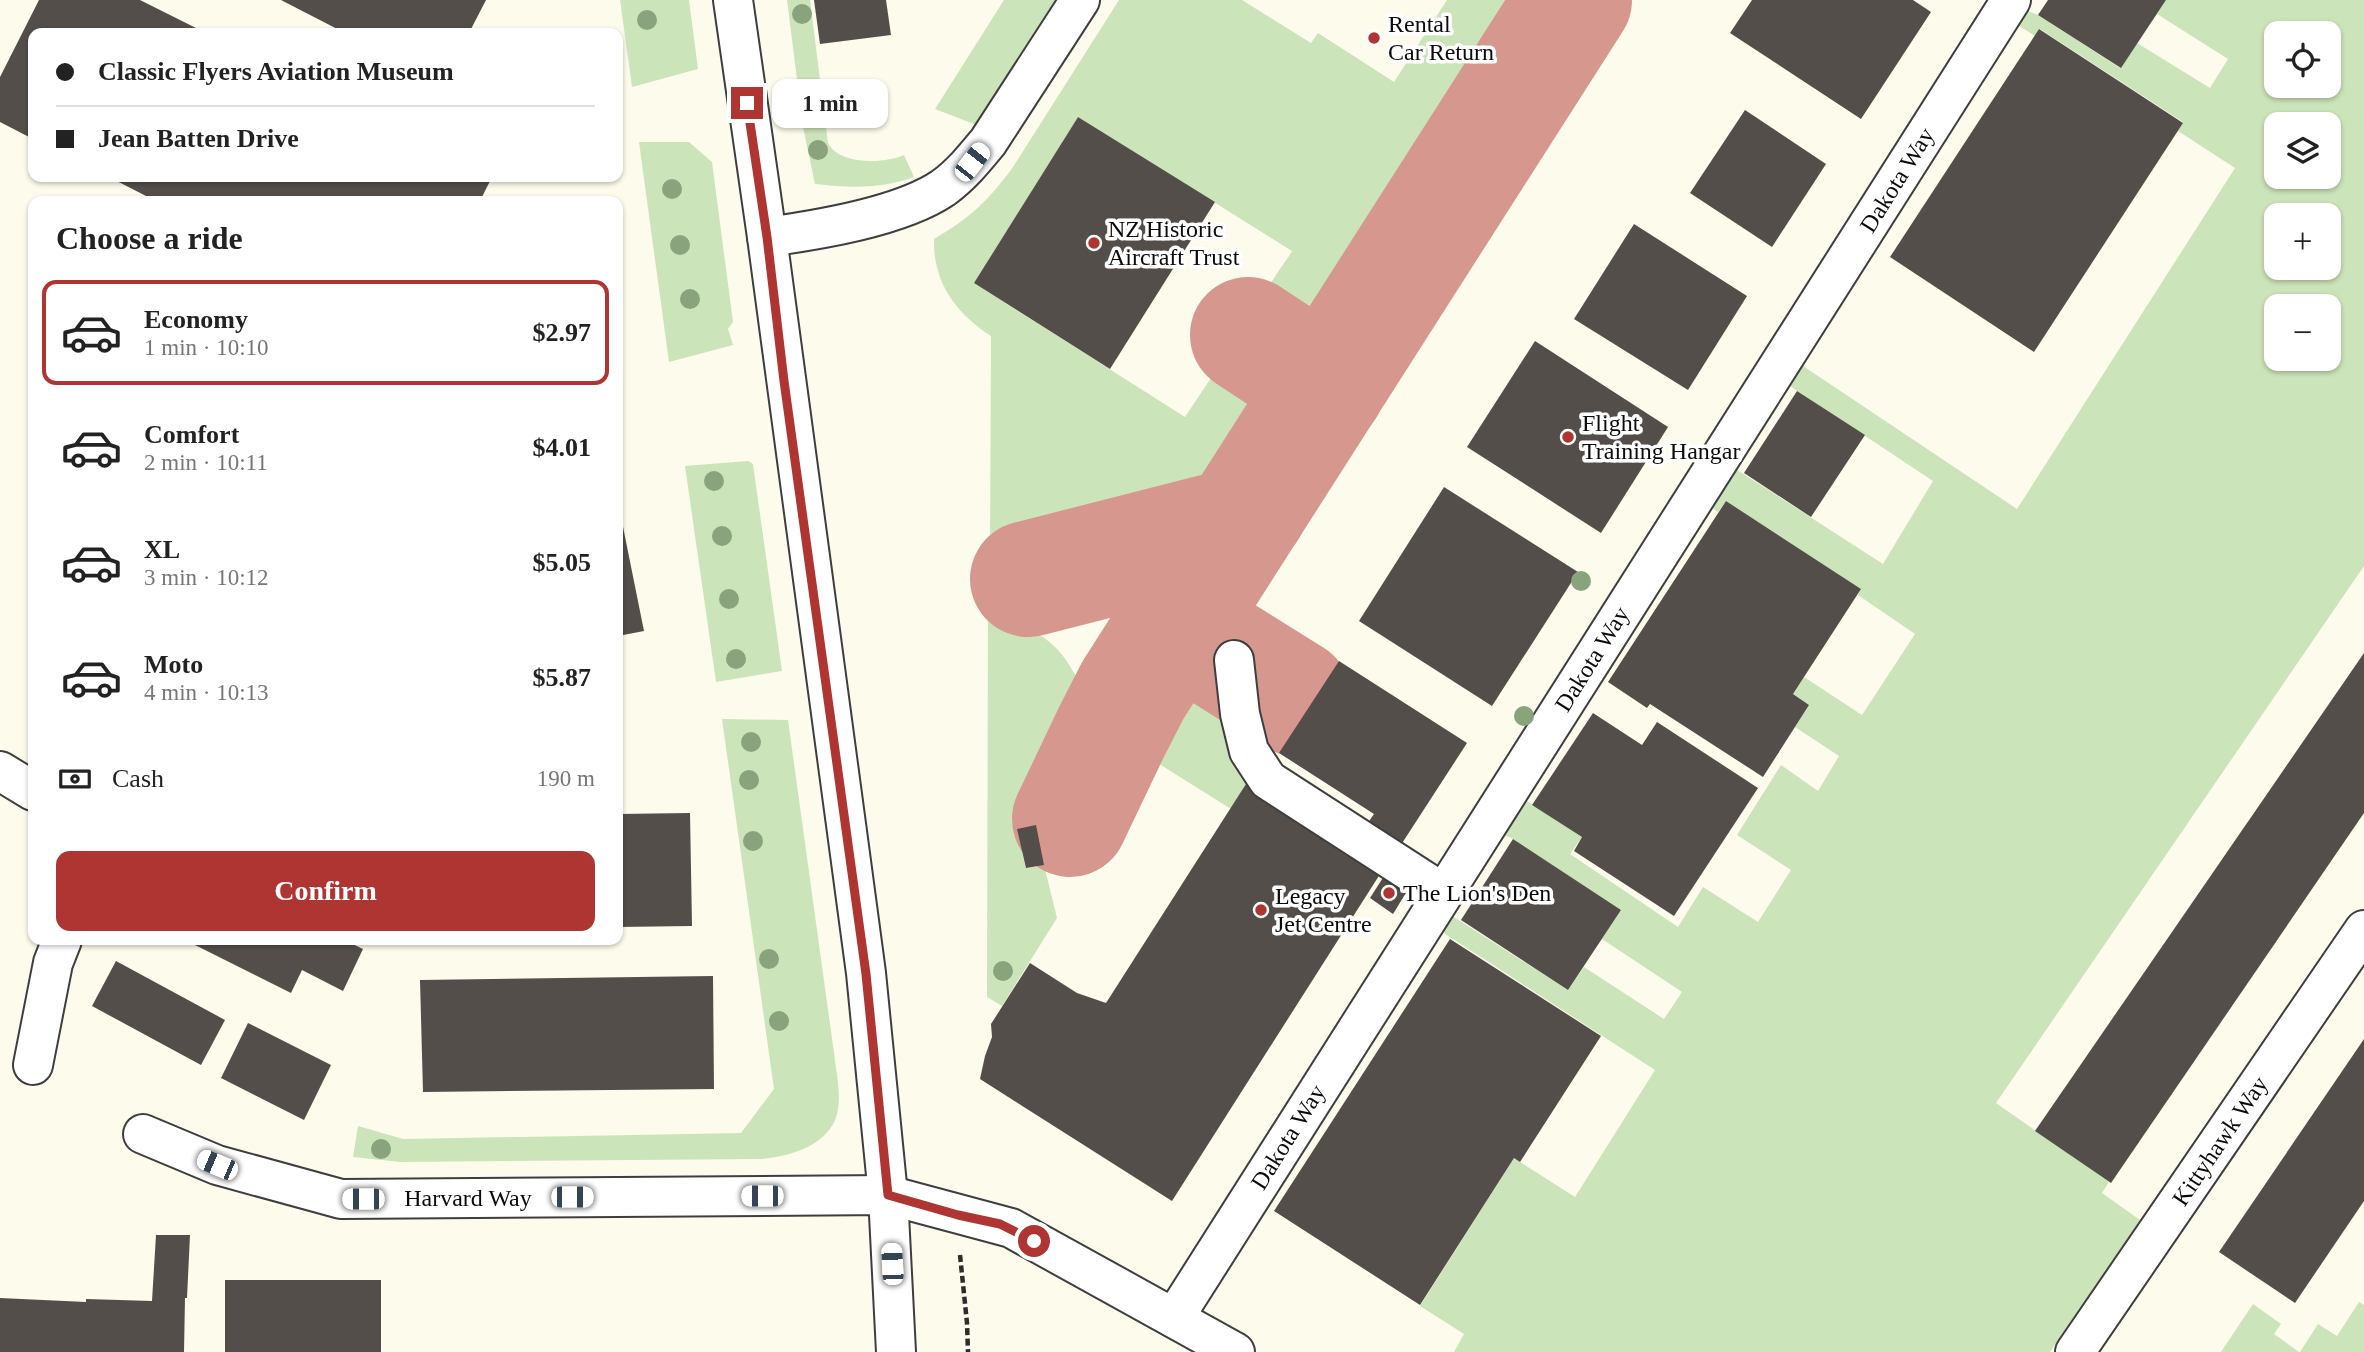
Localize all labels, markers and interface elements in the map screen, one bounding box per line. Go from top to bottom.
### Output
place label: Rental Car Return [1388,11,1494,65]
map controls [2264,21,2341,371]
button: locate [2264,21,2341,98]
marker: Rental Car Return [1366,30,1382,46]
text: Classic Flyers Aviation Museum [98,57,454,86]
callout: 1 min [772,78,887,128]
route end [731,87,763,119]
text: 1 min [802,91,858,116]
button: layers [2264,112,2341,189]
street label: Dakota Way [1855,123,1939,237]
text: Jean Batten Drive [98,124,299,153]
car [951,139,994,185]
button: + [2264,203,2341,280]
place label: NZ Historic Aircraft Trust [1108,216,1240,270]
text: Choose a ride [56,220,243,256]
marker: NZ Historic Aircraft Trust [1086,235,1102,251]
button: − [2264,294,2341,371]
icon: car [60,301,123,364]
text: Economy [144,305,248,334]
text: $2.97 [533,318,591,347]
text: 1 min · 10:10 [144,335,269,360]
place label: Flight Training Hangar [1582,410,1740,464]
icon: car [60,416,123,479]
text: Comfort [144,420,239,449]
marker: Flight Training Hangar [1560,429,1576,445]
text: $4.01 [533,433,591,462]
text: 2 min · 10:11 [144,450,268,475]
icon: car [60,531,123,594]
text: XL [144,535,180,564]
text: $5.05 [533,548,591,577]
text: 3 min · 10:12 [144,565,269,590]
street label: Dakota Way [1550,602,1634,716]
icon: car [60,646,123,709]
text: Moto [144,650,203,679]
text: $5.87 [533,663,591,692]
text: 4 min · 10:13 [144,680,269,705]
icon: cash [56,760,94,798]
text: Cash [112,764,164,793]
text: 190 m [537,766,595,791]
button: Confirm [56,851,595,931]
place label: The Lion's Den [1403,880,1551,906]
place label: Legacy Jet Centre [1275,883,1372,937]
marker: The Lion's Den [1381,885,1397,901]
marker: Legacy Jet Centre [1253,902,1269,918]
street label: Kittyhawk Way [2167,1071,2273,1211]
street label: Dakota Way [1246,1080,1330,1194]
car [194,1147,241,1183]
street label: Harvard Way [404,1185,532,1211]
car [742,1186,784,1207]
car [552,1187,594,1208]
car [343,1189,385,1210]
route start [1018,1225,1050,1257]
car [881,1242,904,1286]

